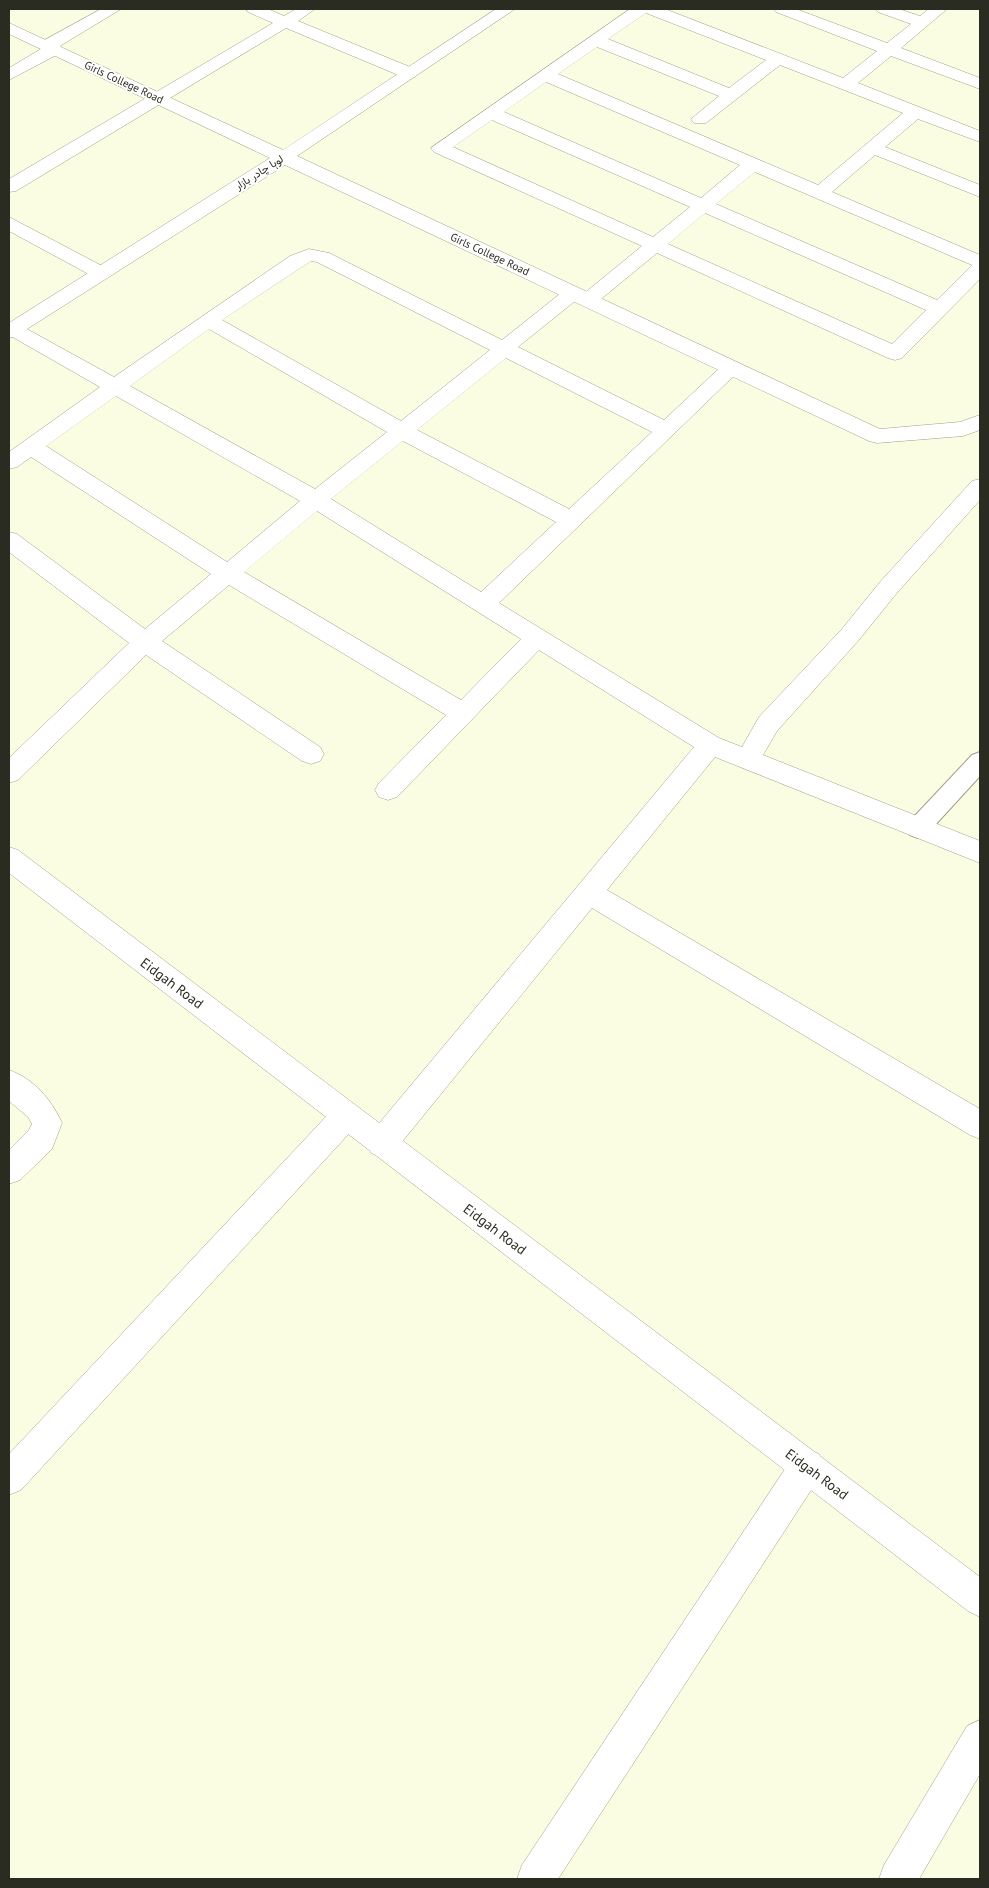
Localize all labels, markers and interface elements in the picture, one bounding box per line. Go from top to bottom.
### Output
street label: Girls College Road [82,58,166,106]
street label: لوہا چادر بازار [231,152,286,194]
street label: Girls College Road [448,230,532,278]
street label: Eidgah Road [137,953,207,1013]
street label: Eidgah Road [460,1199,530,1259]
street label: Eidgah Road [782,1444,852,1504]

